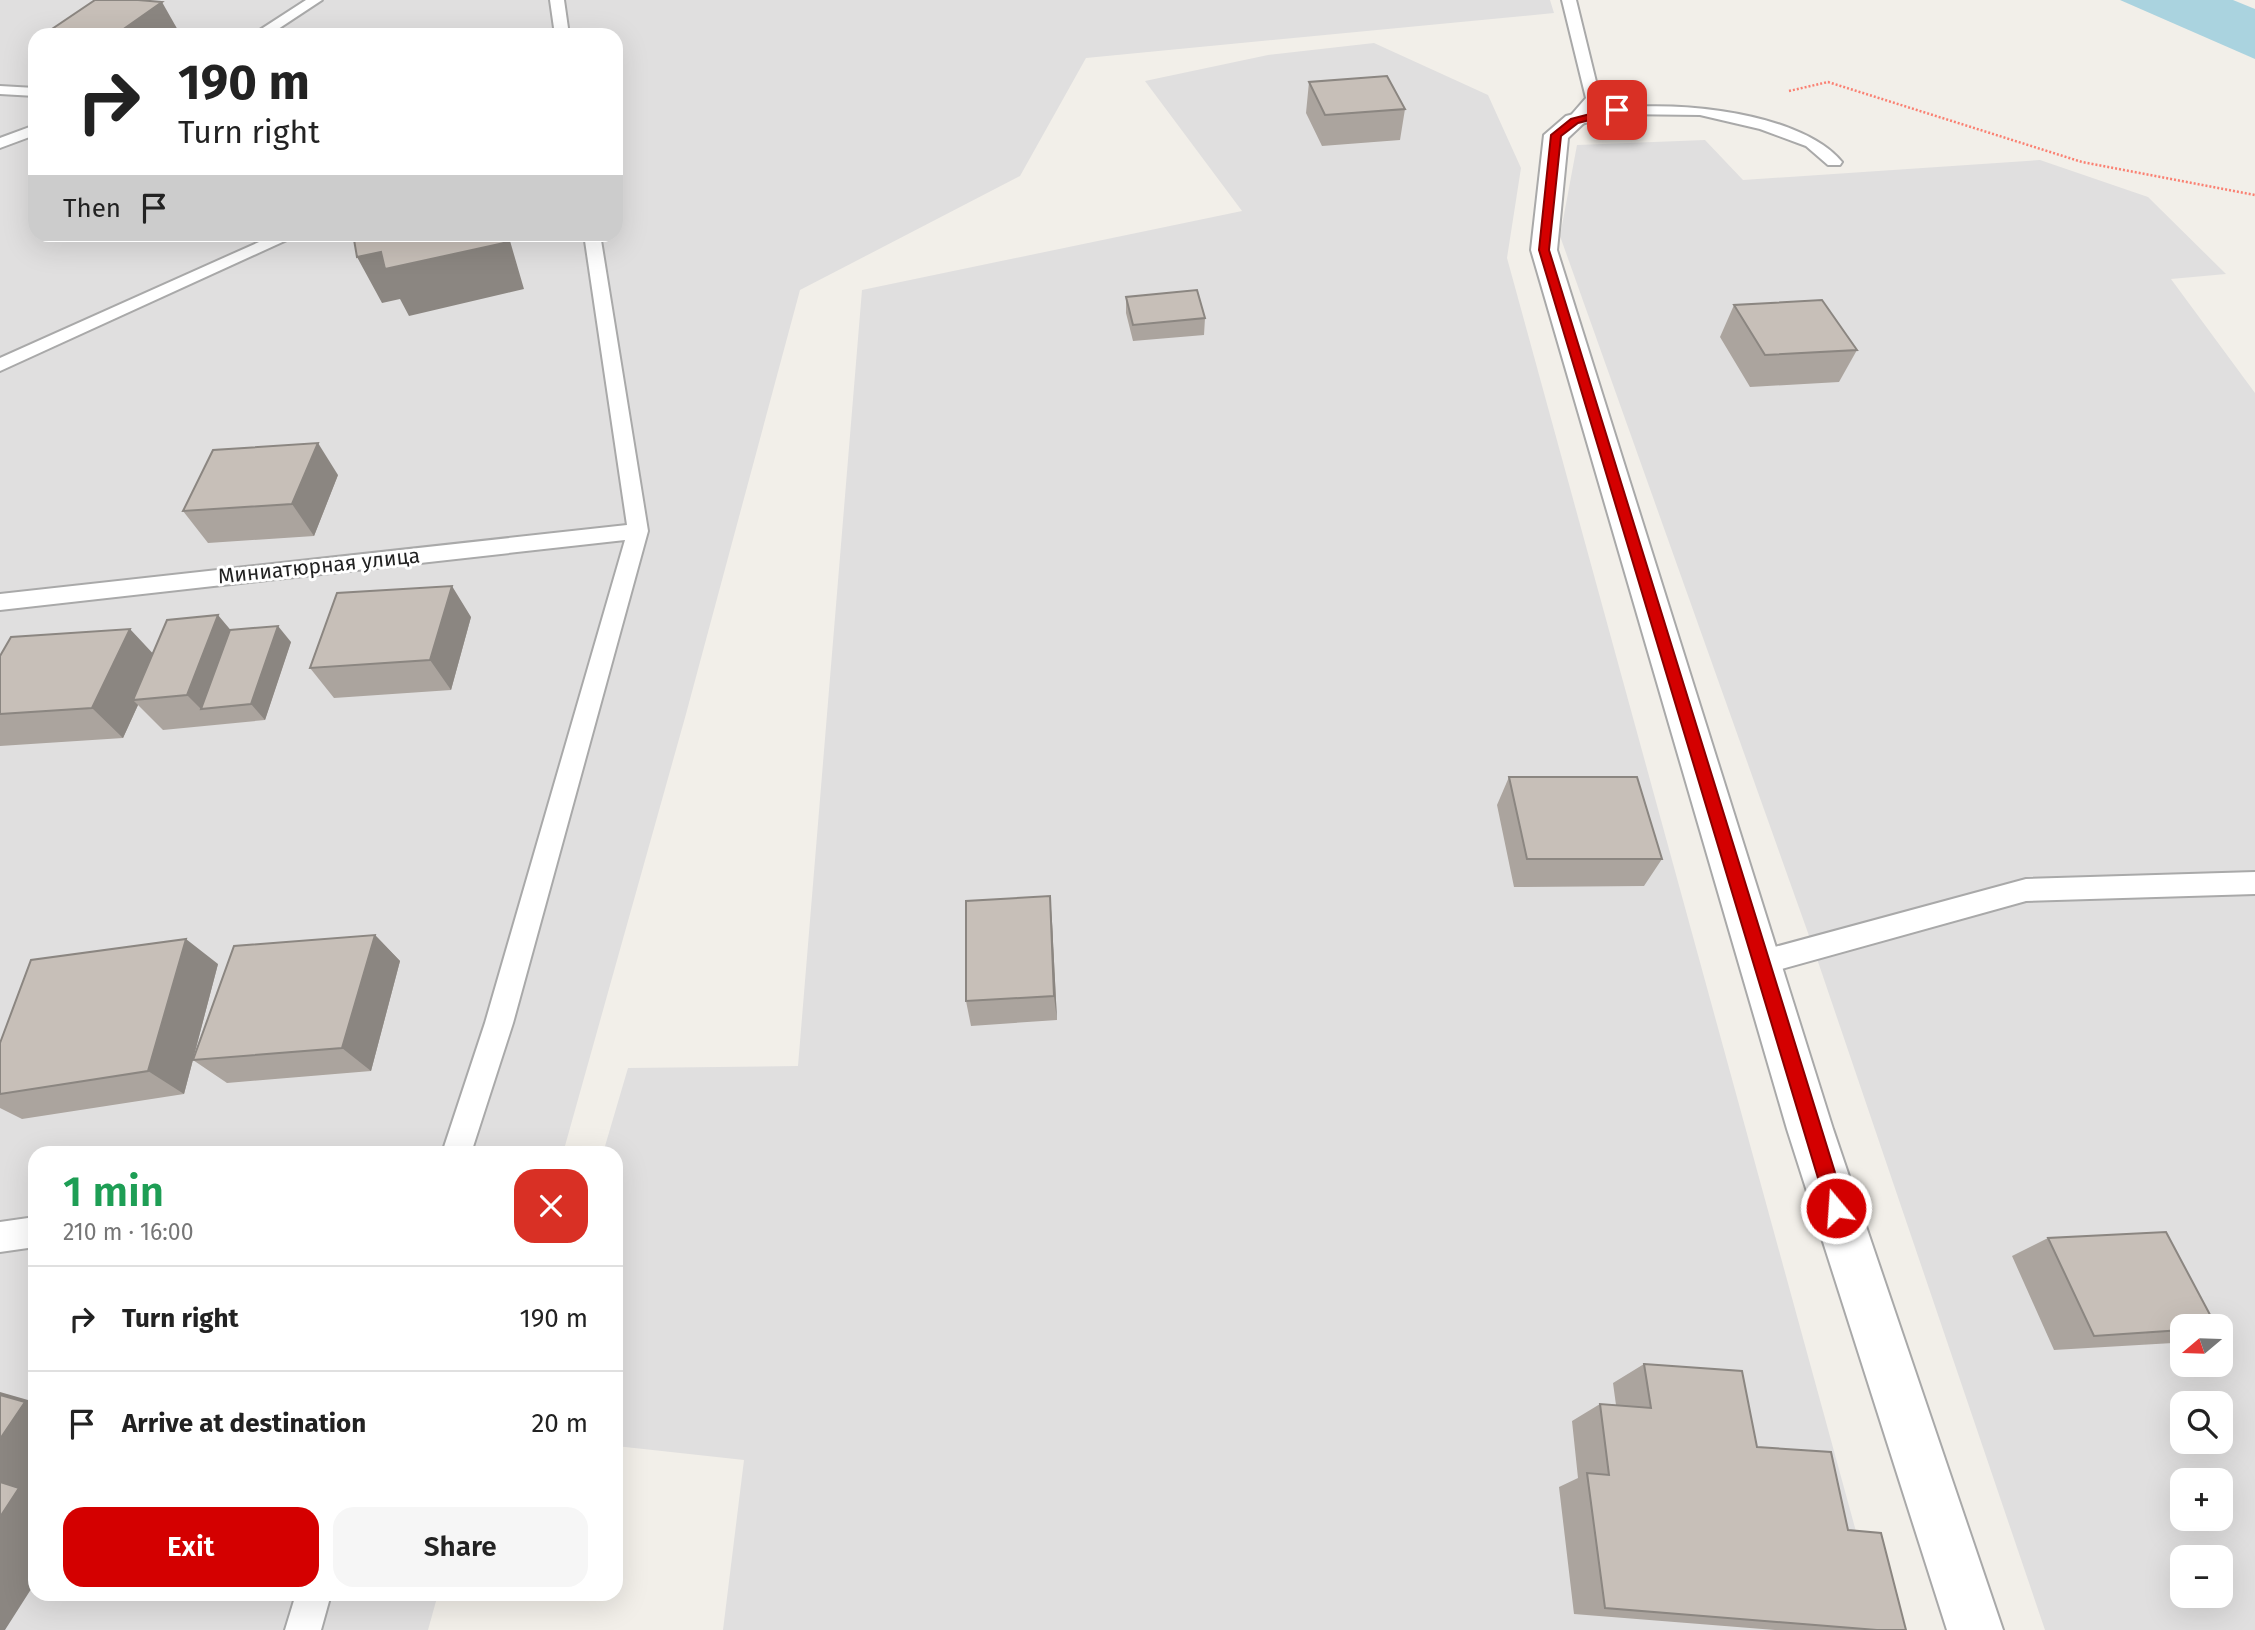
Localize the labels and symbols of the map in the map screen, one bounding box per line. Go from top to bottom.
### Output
pin [1587,80,1647,140]
street label: Миниатюрная улица [217,542,421,590]
position arrow [1799,1171,1873,1245]
north arrow [2170,1314,2233,1377]

